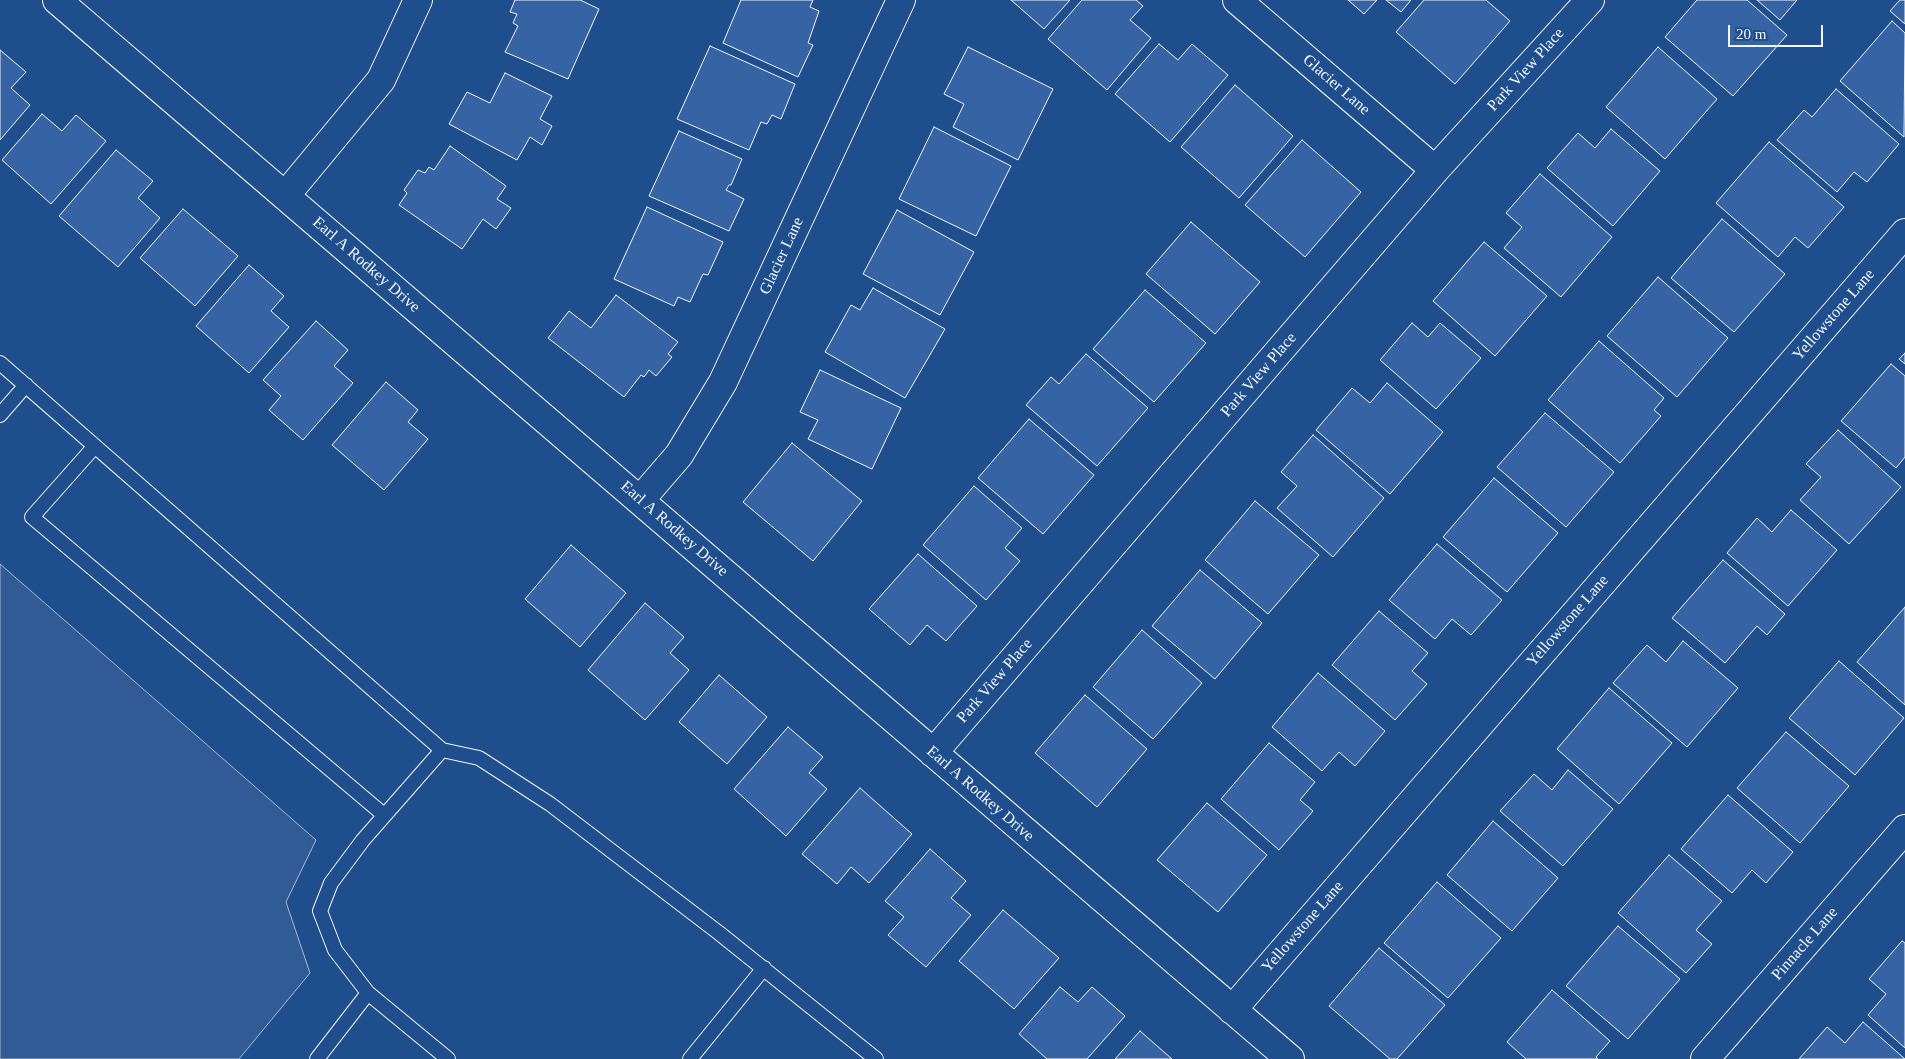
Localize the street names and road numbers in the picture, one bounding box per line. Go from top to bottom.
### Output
street label: Park View Place [1484,24,1568,116]
street label: Glacier Lane [1298,51,1374,119]
street label: Earl A Rodkey Drive [308,213,424,317]
street label: Glacier Lane [756,214,808,298]
street label: Yellowstone Lane [1789,265,1879,365]
street label: Park View Place [1217,329,1301,421]
street label: Earl A Rodkey Drive [616,477,732,581]
street label: Yellowstone Lane [1523,571,1613,671]
street label: Park View Place [953,635,1037,727]
street label: Earl A Rodkey Drive [922,742,1038,846]
street label: Yellowstone Lane [1258,877,1348,977]
street label: Pinnacle Lane [1768,903,1842,985]

